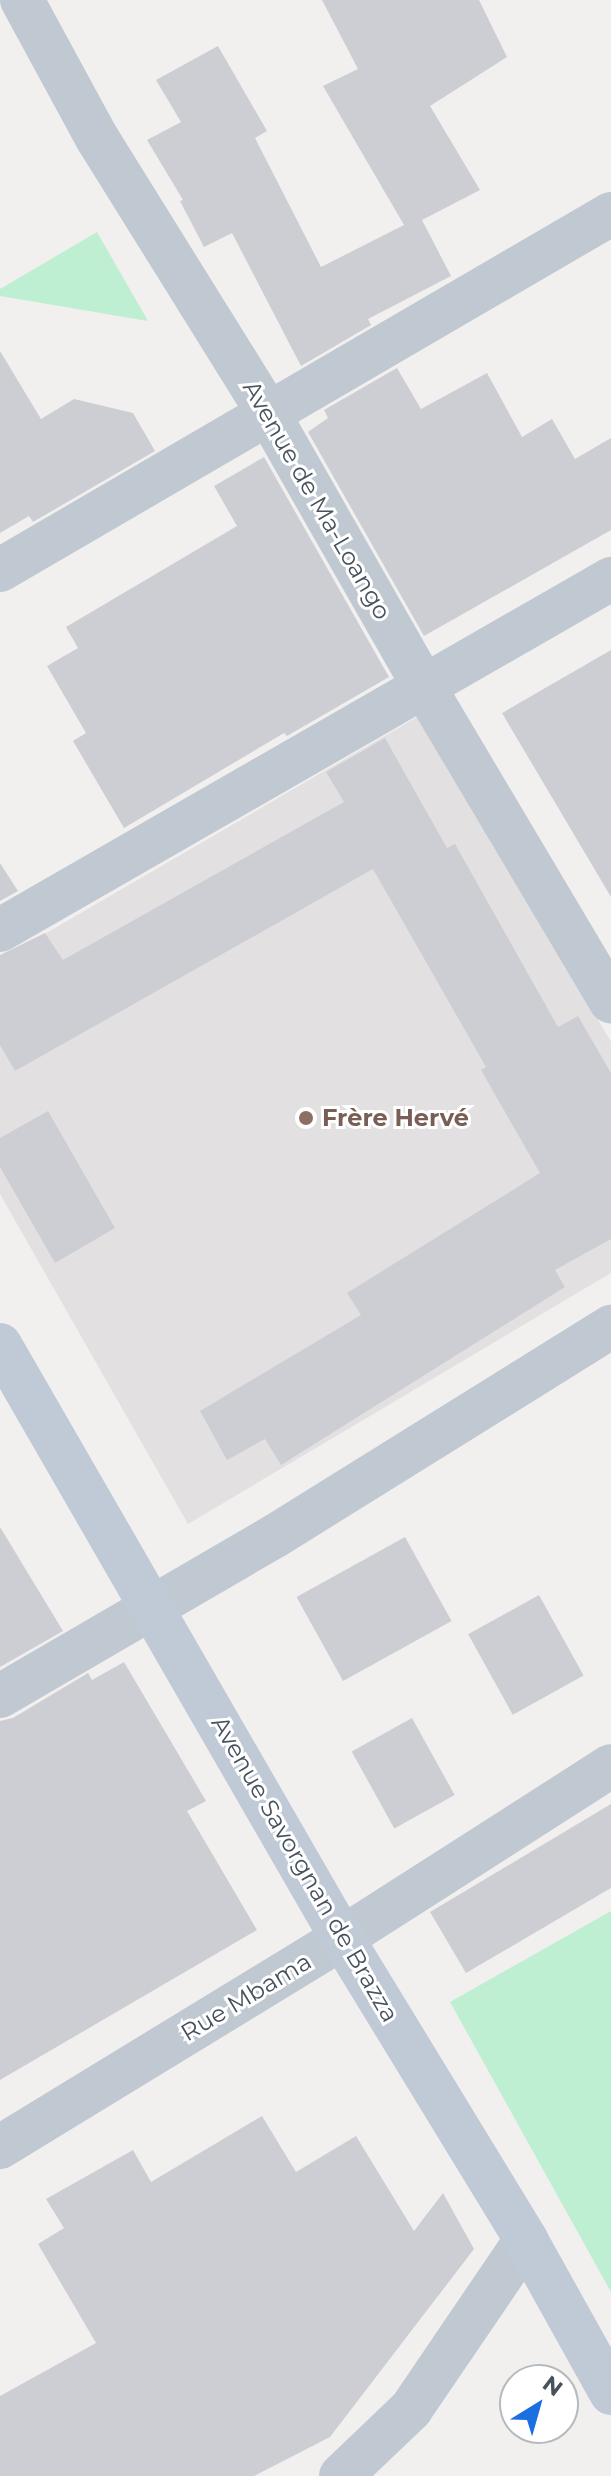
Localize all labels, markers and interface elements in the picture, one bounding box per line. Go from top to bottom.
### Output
street label: Avenue de Ma-Loango [237,375,397,625]
place label: Frère Hervé [322,1104,469,1132]
marker: Frère Hervé [297,1109,315,1127]
street label: Avenue Savorgnan de Brazza [205,1711,405,2027]
street label: Rue Mbama [176,1947,316,2047]
north arrow [499,2364,579,2444]
text: N [537,2370,568,2402]

